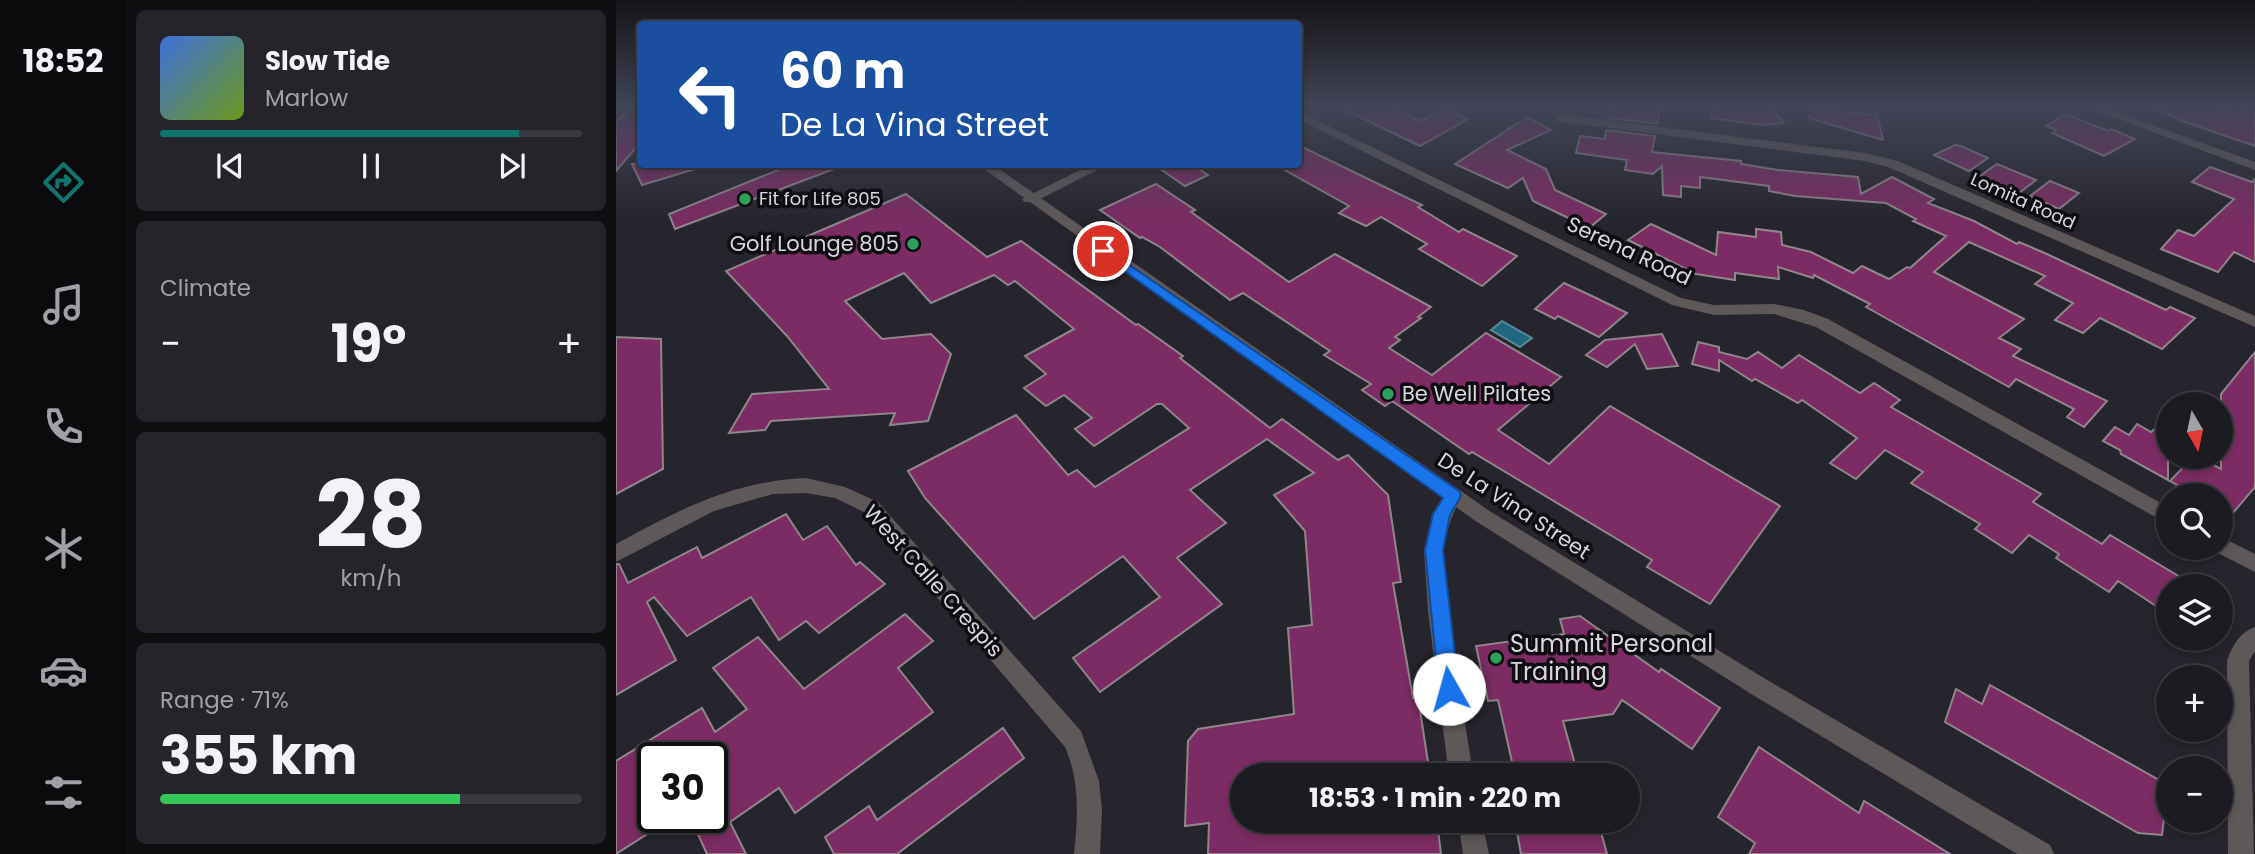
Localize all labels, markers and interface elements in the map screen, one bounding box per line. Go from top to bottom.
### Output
text: 60 m [780,37,905,105]
text: 18:52 [23,38,103,83]
text: Slow Tide [265,43,390,79]
icon: left [665,49,756,140]
text: Marlow [265,82,348,114]
text: De La Vina Street [780,102,1049,147]
icon: previous [211,147,249,185]
icon: pause [352,147,390,185]
icon: next [493,147,531,185]
icon: directions [39,158,88,207]
street label: Lomita Road [1967,166,2080,235]
place label: Fit for Life 805 [759,186,881,211]
marker: Fit for Life 805 [737,191,753,207]
street label: Serena Road [1562,209,1696,292]
pin [1073,221,1133,281]
place label: Golf Lounge 805 [730,229,899,258]
icon: arrive [1084,232,1122,270]
marker: Golf Lounge 805 [905,236,921,252]
text: Climate [160,272,251,304]
icon: music [39,280,88,329]
text: 19° [331,307,406,380]
text: − [160,317,181,370]
text: + [556,317,582,370]
place label: Be Well Pilates [1402,379,1551,408]
marker: Be Well Pilates [1380,386,1396,402]
north arrow [2156,392,2233,469]
map controls [2156,392,2233,833]
icon: phone [39,402,88,451]
street label: De La Vina Street [1432,445,1596,566]
text: 28 [316,451,426,579]
button: search [2156,483,2233,560]
street label: West Calle Crespis [857,498,1010,663]
icon: climate [39,524,88,573]
text: km/h [340,562,402,594]
button: layers [2156,574,2233,651]
place label: Summit Personal Training [1510,627,1713,688]
icon: car [39,646,88,695]
marker: Summit Personal Training [1488,650,1504,666]
position arrow [1412,652,1486,726]
button: + [2156,665,2233,742]
text: Range · 71% [160,684,289,716]
text: 355 km [160,719,357,792]
speed limit sign: 30 [637,742,728,833]
button: − [2156,756,2233,833]
icon: filters [39,768,88,817]
text: 18:53 · 1 min · 220 m [1309,780,1561,816]

